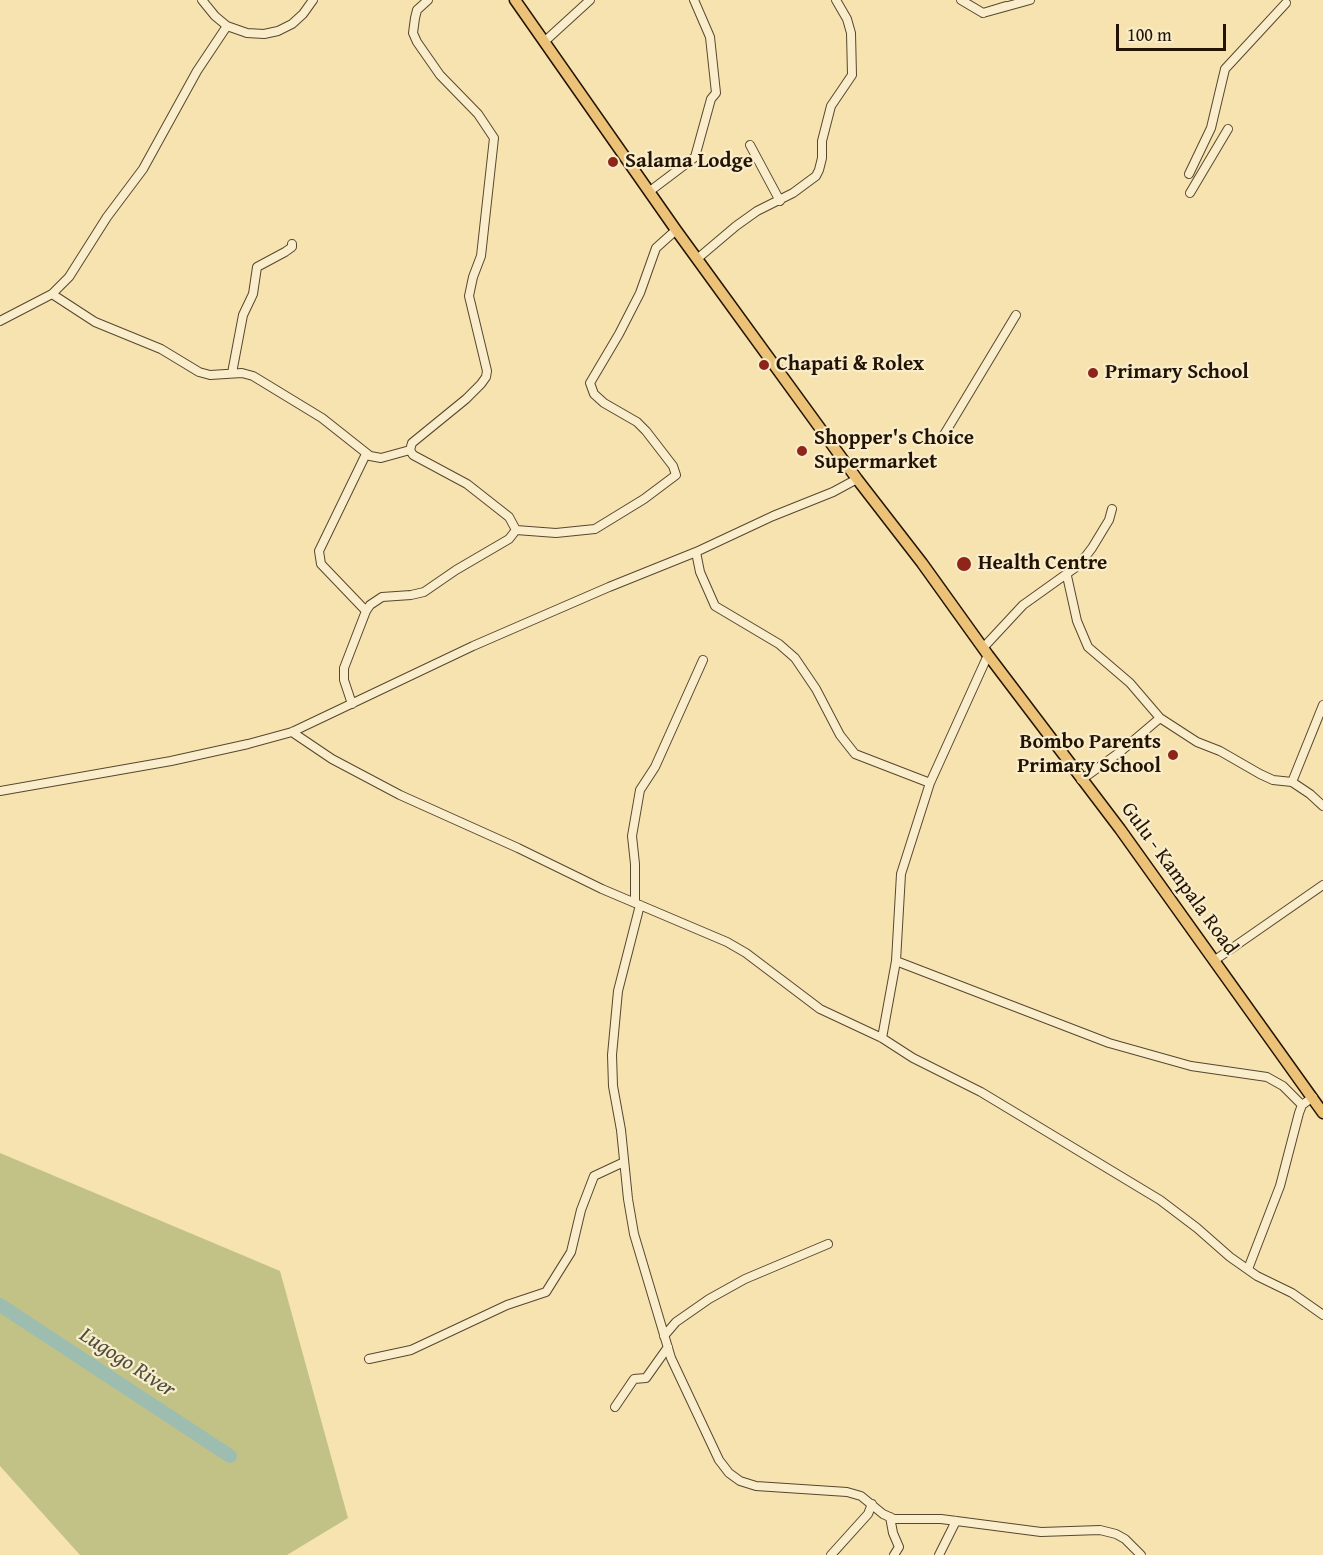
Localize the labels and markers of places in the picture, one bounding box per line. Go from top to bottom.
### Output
place label: Salama Lodge [625,149,753,175]
marker: Salama Lodge [606,155,620,169]
place label: Chapati & Rolex [776,352,924,378]
marker: Chapati & Rolex [757,358,771,372]
place label: Primary School [1105,360,1249,386]
marker: Primary School [1086,366,1100,380]
place label: Shopper's Choice Supermarket [814,426,974,476]
marker: Shopper's Choice Supermarket [795,444,809,458]
place label: Health Centre [978,551,1107,577]
marker: Health Centre [955,555,973,573]
place label: Bombo Parents Primary School [1017,730,1161,780]
marker: Bombo Parents Primary School [1166,748,1180,762]

